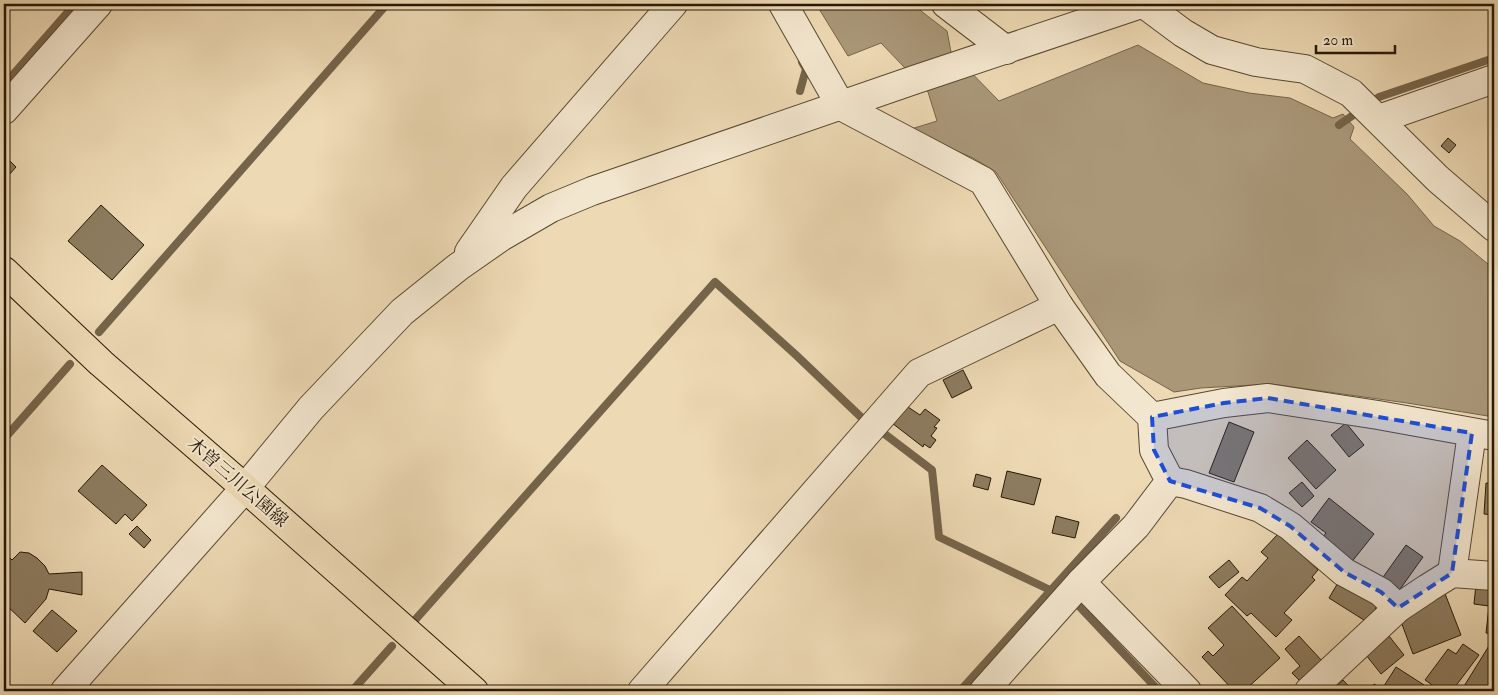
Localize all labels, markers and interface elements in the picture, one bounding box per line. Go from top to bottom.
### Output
scale bar [1316,22,1394,54]
text: 20 m [1323,31,1353,50]
street label: 木曽三川公園線 [183,432,293,532]

